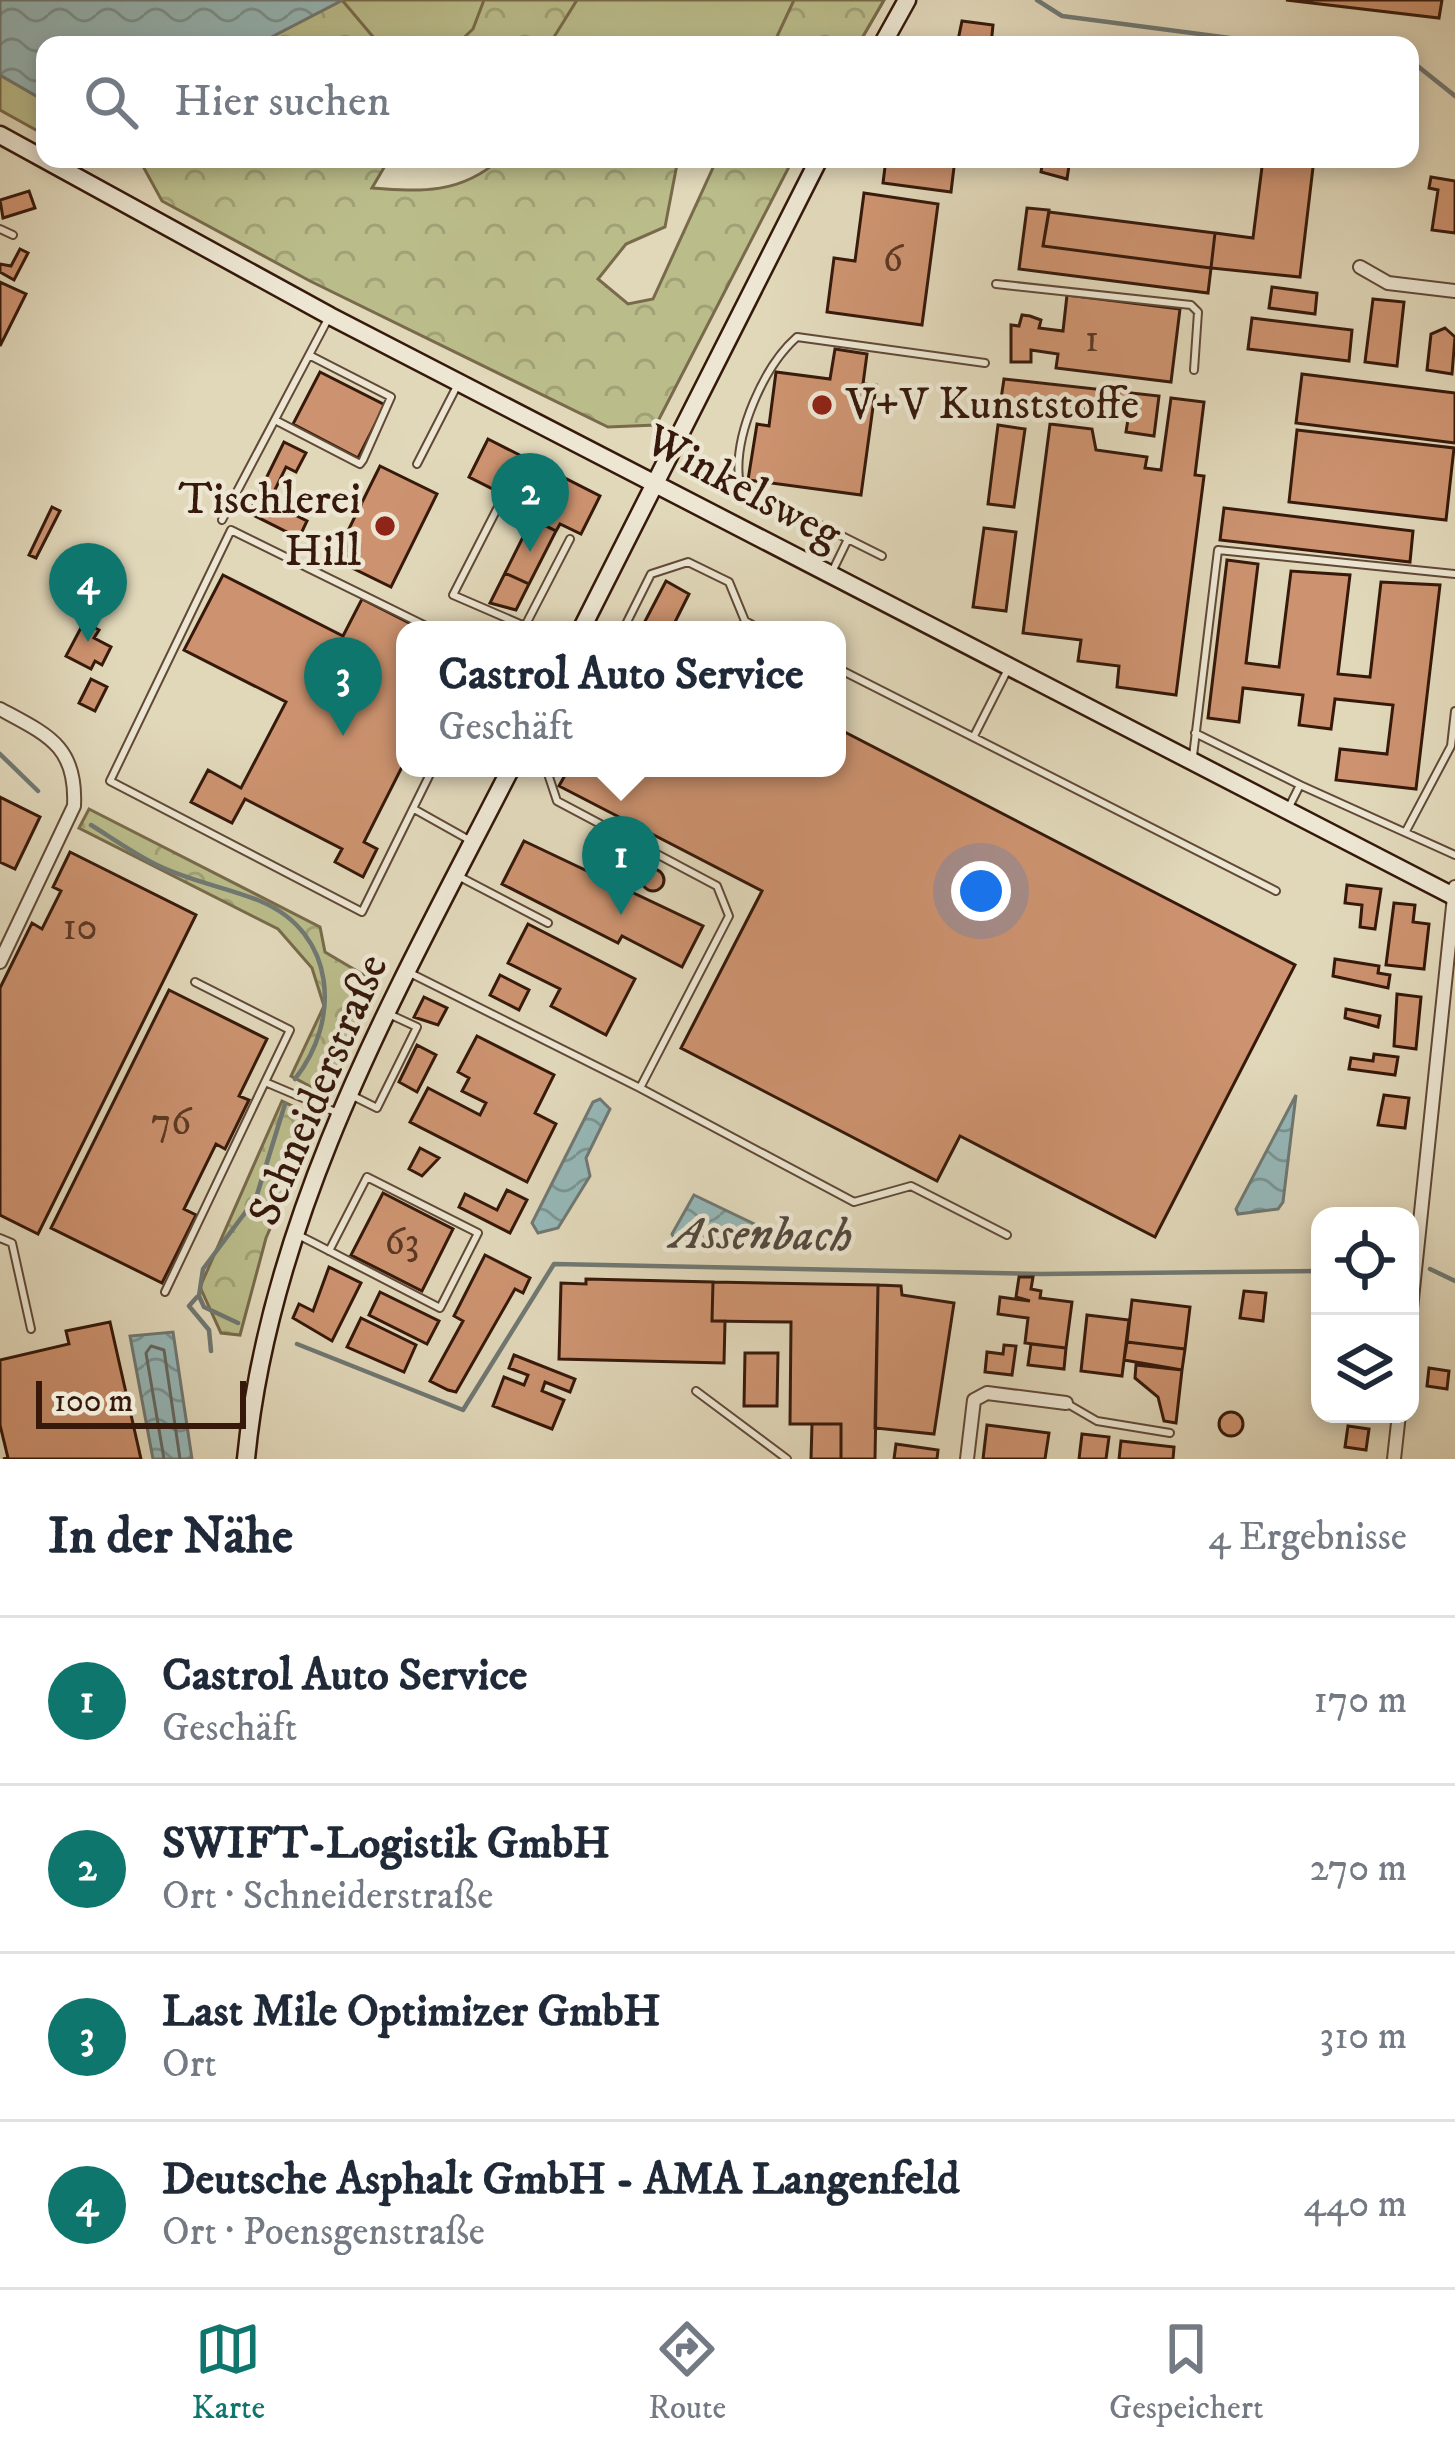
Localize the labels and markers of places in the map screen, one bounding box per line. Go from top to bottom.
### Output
place label: V+V Kunststoffe [845,377,1139,433]
marker: V+V Kunststoffe [809,392,835,418]
pin: 2 [491,453,569,552]
place label: Tischlerei Hill [179,472,361,580]
marker: Tischlerei Hill [372,513,398,539]
pin: 4 [49,543,127,642]
pin: 3 [304,637,382,736]
pin: 1 [582,816,660,915]

